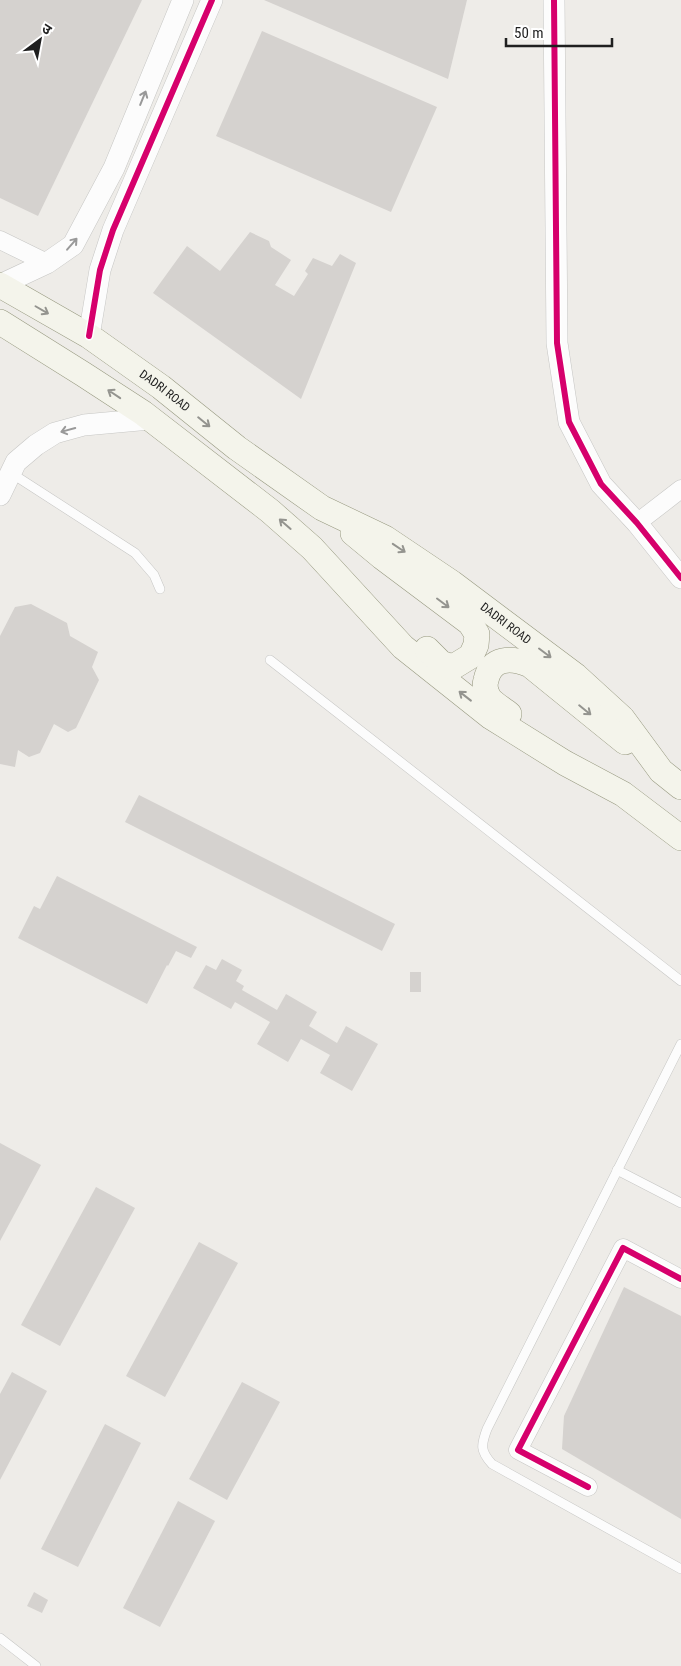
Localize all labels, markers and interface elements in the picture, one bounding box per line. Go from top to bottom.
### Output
north arrow [15,15,65,65]
scale bar [506,15,612,47]
text: उ [39,20,55,38]
text: 50 m [514,24,544,42]
one-way arrow [139,91,148,106]
one-way arrow [66,237,77,250]
one-way arrow [35,305,49,315]
street label: DADRI ROAD [137,367,193,415]
one-way arrow [107,389,121,399]
one-way arrow [198,416,211,427]
one-way arrow [60,426,76,435]
one-way arrow [278,518,291,530]
one-way arrow [392,542,406,553]
one-way arrow [436,598,450,608]
street label: DADRI ROAD [478,600,534,647]
one-way arrow [538,647,551,658]
one-way arrow [458,691,472,701]
one-way arrow [578,704,591,715]

